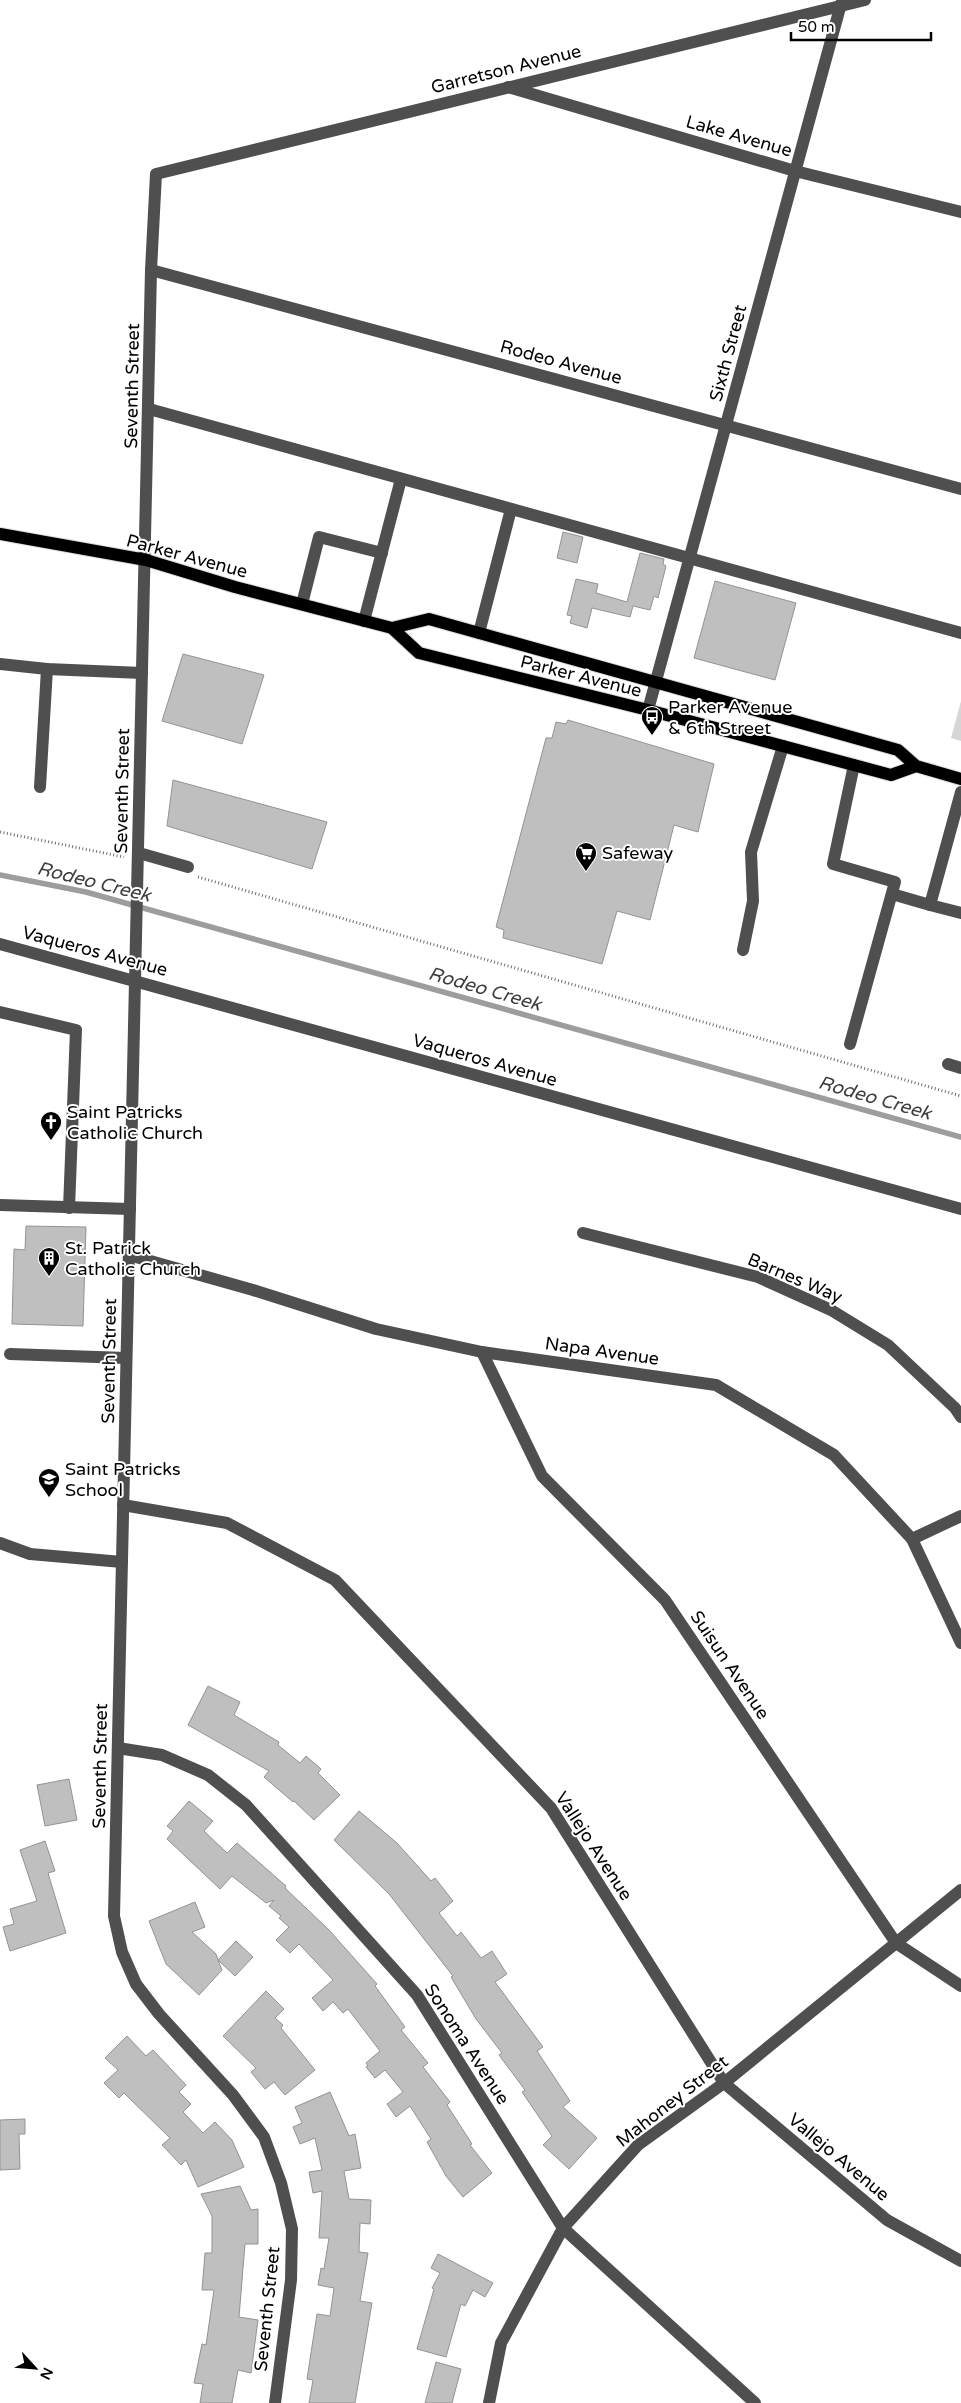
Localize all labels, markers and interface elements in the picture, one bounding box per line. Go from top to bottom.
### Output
scale bar [791,10,931,42]
text: 50 m [798,18,835,36]
street label: Garretson Avenue [429,40,583,98]
street label: Lake Avenue [683,110,795,162]
street label: Sixth Street [705,302,751,404]
street label: Seventh Street [120,323,144,449]
street label: Rodeo Avenue [498,335,624,389]
street label: Parker Avenue [124,529,250,583]
street label: Parker Avenue [518,650,644,702]
place label: Parker Avenue & 6th Street [668,696,792,739]
bus stop icon: Parker Avenue & 6th Street [640,705,664,736]
street label: Seventh Street [110,728,134,854]
supermarket icon: Safeway [574,841,598,872]
place label: Safeway [602,842,674,864]
water label: Rodeo Creek [35,857,154,907]
street label: Vaqueros Avenue [20,921,170,981]
water label: Rodeo Creek [426,962,545,1016]
street label: Vaqueros Avenue [410,1029,560,1091]
water label: Rodeo Creek [816,1071,935,1125]
place label: Saint Patricks Catholic Church [67,1101,203,1144]
church icon: Saint Patricks Catholic Church [39,1110,63,1141]
place label: St. Patrick Catholic Church [65,1237,201,1280]
building icon: St. Patrick Catholic Church [37,1246,61,1277]
street label: Barnes Way [744,1248,846,1308]
street label: Seventh Street [97,1298,121,1424]
street label: Napa Avenue [543,1332,661,1370]
place label: Saint Patricks School [65,1458,181,1501]
school or university icon: Saint Patricks School [37,1467,61,1498]
street label: Suisun Avenue [686,1607,774,1723]
street label: Seventh Street [88,1703,112,1829]
street label: Vallejo Avenue [551,1787,637,1905]
street label: Sonoma Avenue [420,1979,514,2109]
street label: Mahoney Street [612,2050,733,2152]
street label: Vallejo Avenue [784,2108,894,2206]
street label: Seventh Street [250,2245,285,2373]
north arrow [10,2343,60,2393]
text: N [36,2365,56,2382]

